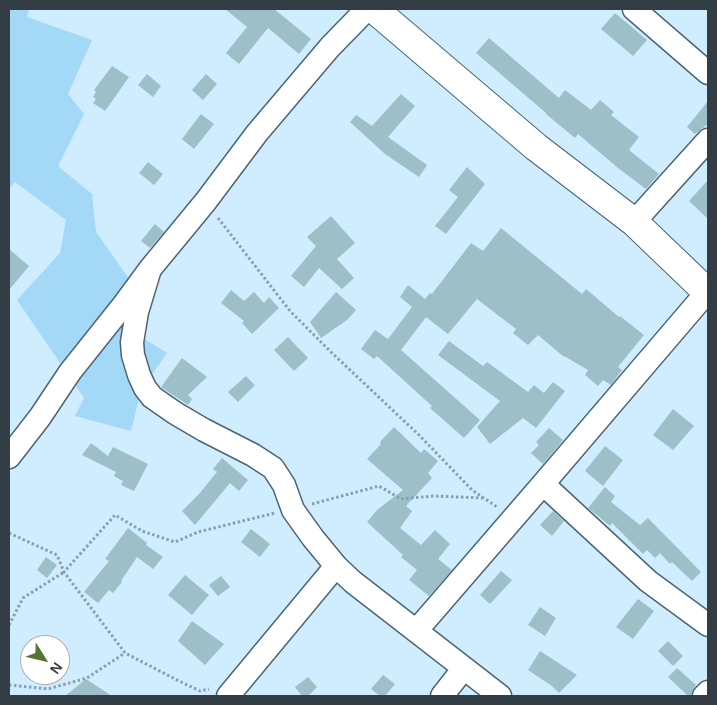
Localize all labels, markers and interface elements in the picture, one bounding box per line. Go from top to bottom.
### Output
north arrow [20,635,70,685]
text: N [47,659,66,677]

